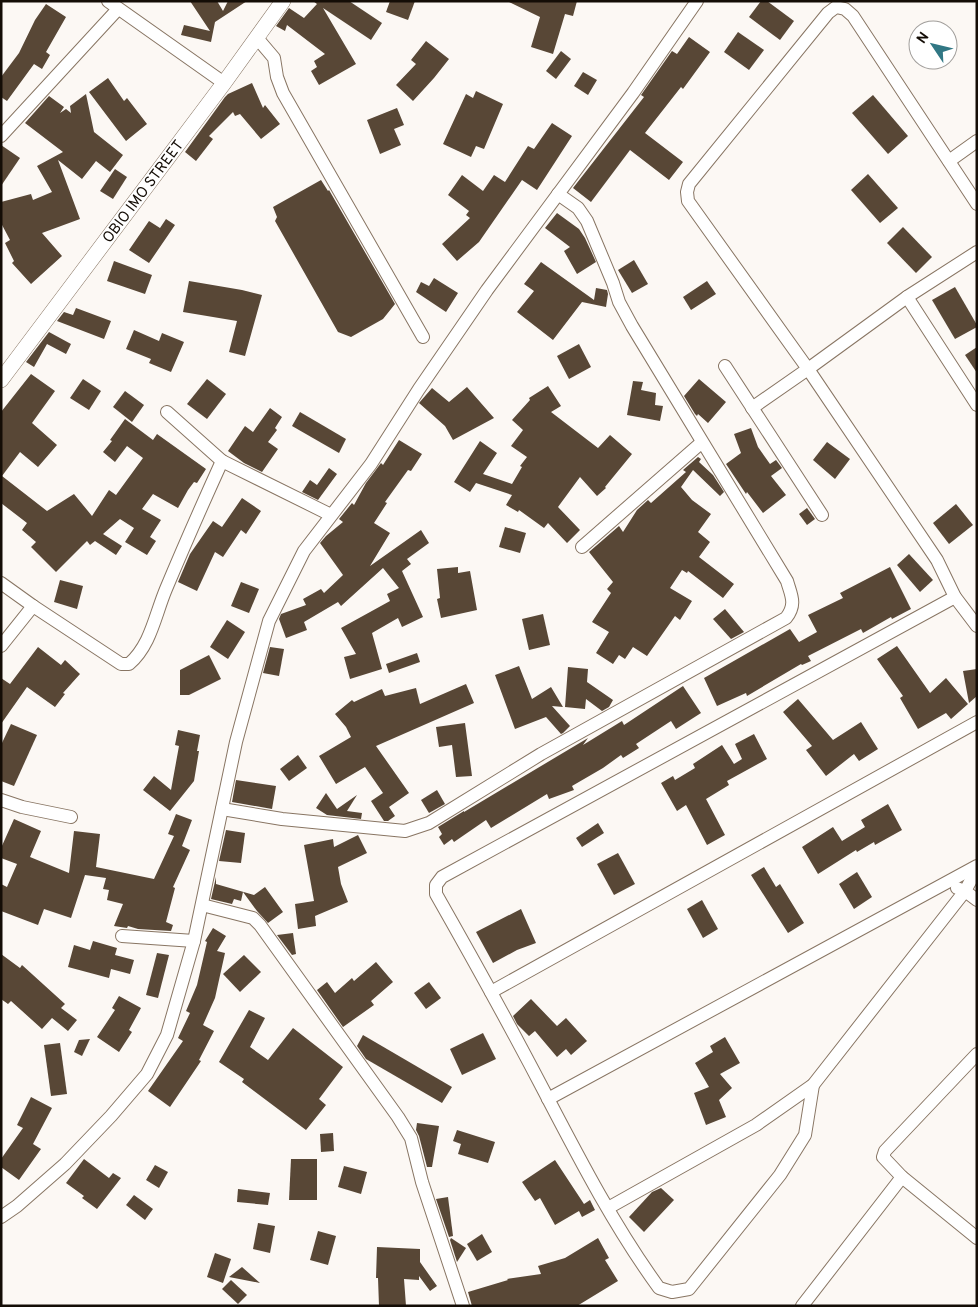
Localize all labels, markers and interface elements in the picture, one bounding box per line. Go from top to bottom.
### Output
north arrow [908,20,958,70]
text: N [914,29,933,47]
street label: OBIO IMO STREET [99,137,189,247]

